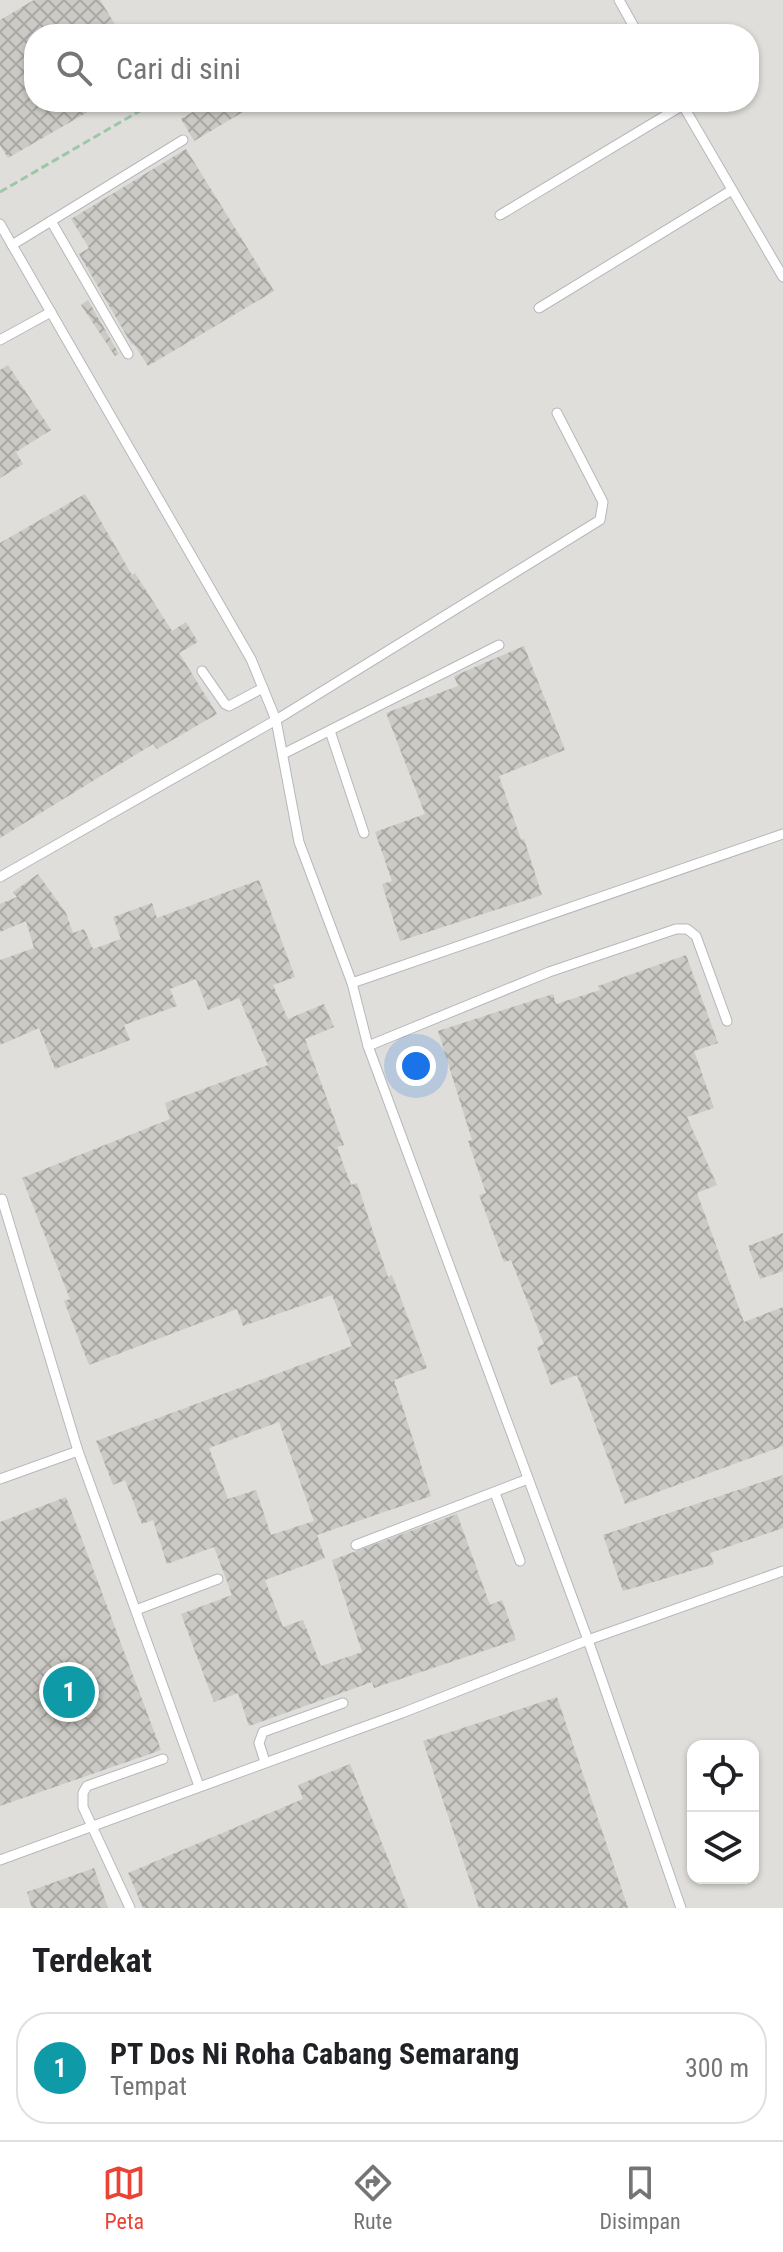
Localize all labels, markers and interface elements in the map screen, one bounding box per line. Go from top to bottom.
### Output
search box [24,24,759,112]
icon: search [52,46,96,90]
text: Cari di sini [116,51,241,86]
your location [396,1046,436,1086]
pin: 1 [43,1662,95,1722]
map controls [687,1740,759,1884]
button: locate [687,1740,759,1812]
button: layers [687,1812,759,1884]
text: Terdekat [32,1940,152,1980]
text: PT Dos Ni Roha Cabang Semarang [110,2036,519,2071]
text: 1 [53,2053,67,2083]
text: 300 m [685,2053,749,2083]
text: Tempat [110,2071,187,2101]
tab: Peta [102,2161,146,2234]
tab: Rute [351,2161,395,2234]
tab: Disimpan [599,2161,681,2234]

